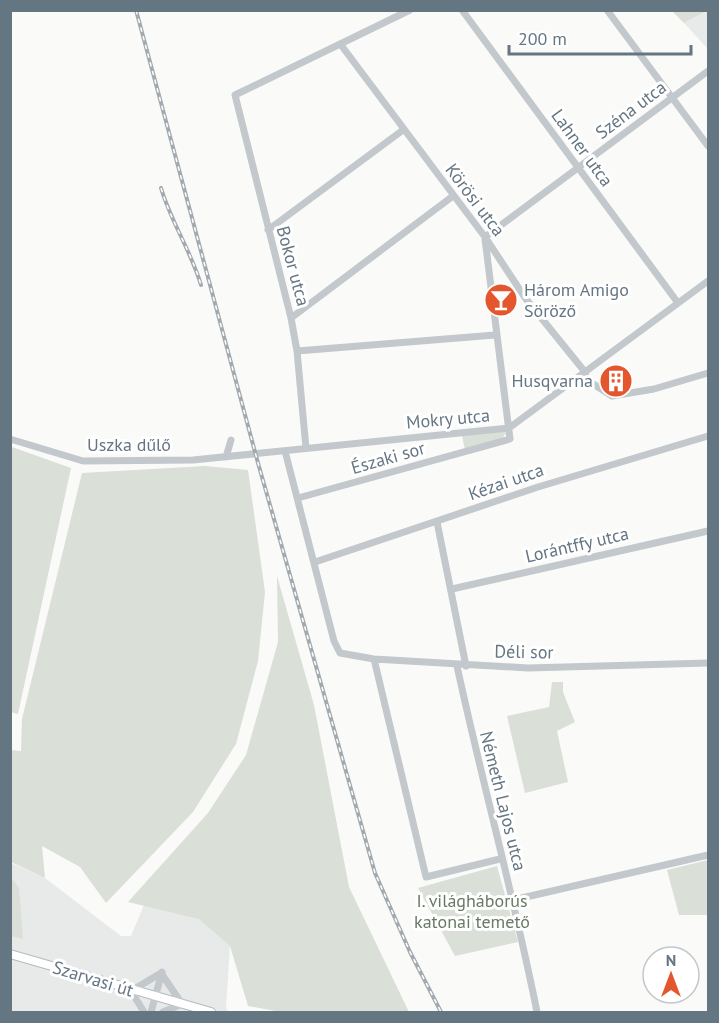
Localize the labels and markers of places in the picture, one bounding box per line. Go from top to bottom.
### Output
place label: Három Amigo Söröző [524,278,629,322]
bar icon: Három Amigo Söröző [483,282,519,318]
building icon: Husqvarna [598,363,634,399]
place label: Husqvarna [511,369,593,392]

